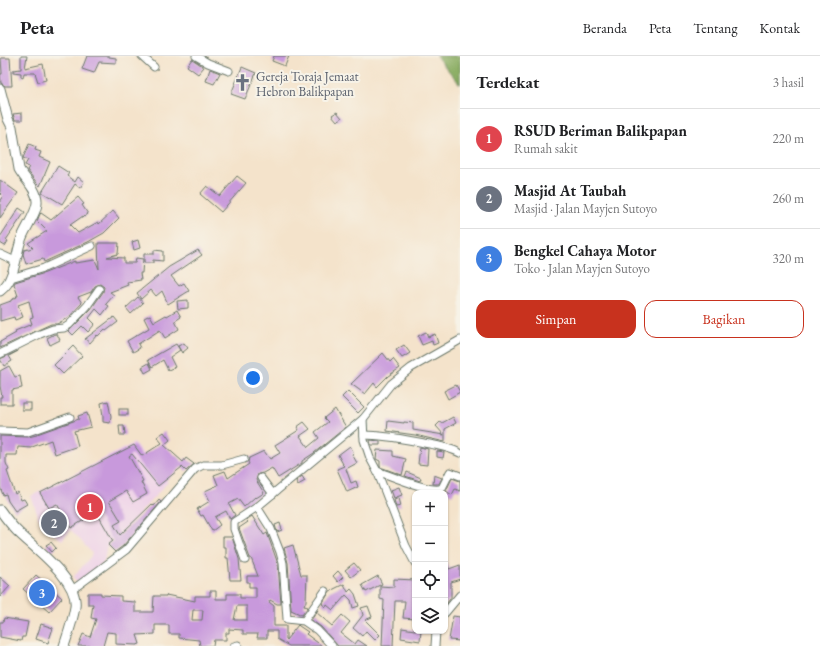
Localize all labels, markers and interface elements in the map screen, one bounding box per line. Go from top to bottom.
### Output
text: Peta [20,15,54,40]
text: Beranda [583,19,627,37]
text: Peta [649,19,671,37]
text: Tentang [693,19,738,37]
text: Kontak [760,19,800,37]
place label: Gereja Toraja Jemaat Hebron Balikpapan [256,68,359,100]
text: Terdekat [476,71,539,93]
church icon: Gereja Toraja Jemaat Hebron Balikpapan [233,73,253,93]
text: 3 hasil [773,74,804,91]
text: RSUD Beriman Balikpapan [514,121,687,140]
text: 1 [486,130,492,147]
text: 220 m [773,130,804,147]
text: Rumah sakit [514,140,577,157]
text: Masjid At Taubah [514,181,626,200]
text: 2 [486,190,492,207]
text: 260 m [773,190,804,207]
text: Masjid · Jalan Mayjen Sutoyo [514,200,657,217]
text: Bengkel Cahaya Motor [514,241,656,260]
text: 3 [486,250,492,267]
text: 320 m [773,250,804,267]
text: Toko · Jalan Mayjen Sutoyo [514,260,650,277]
button: Simpan [476,300,636,338]
button: Bagikan [644,300,804,338]
your location [243,368,263,388]
map controls [412,490,448,634]
button: + [412,490,448,526]
pin: 1 [77,492,103,522]
pin: 2 [41,508,67,538]
button: − [412,526,448,562]
button: locate [412,562,448,598]
pin: 3 [29,578,55,608]
button: layers [412,598,448,634]

